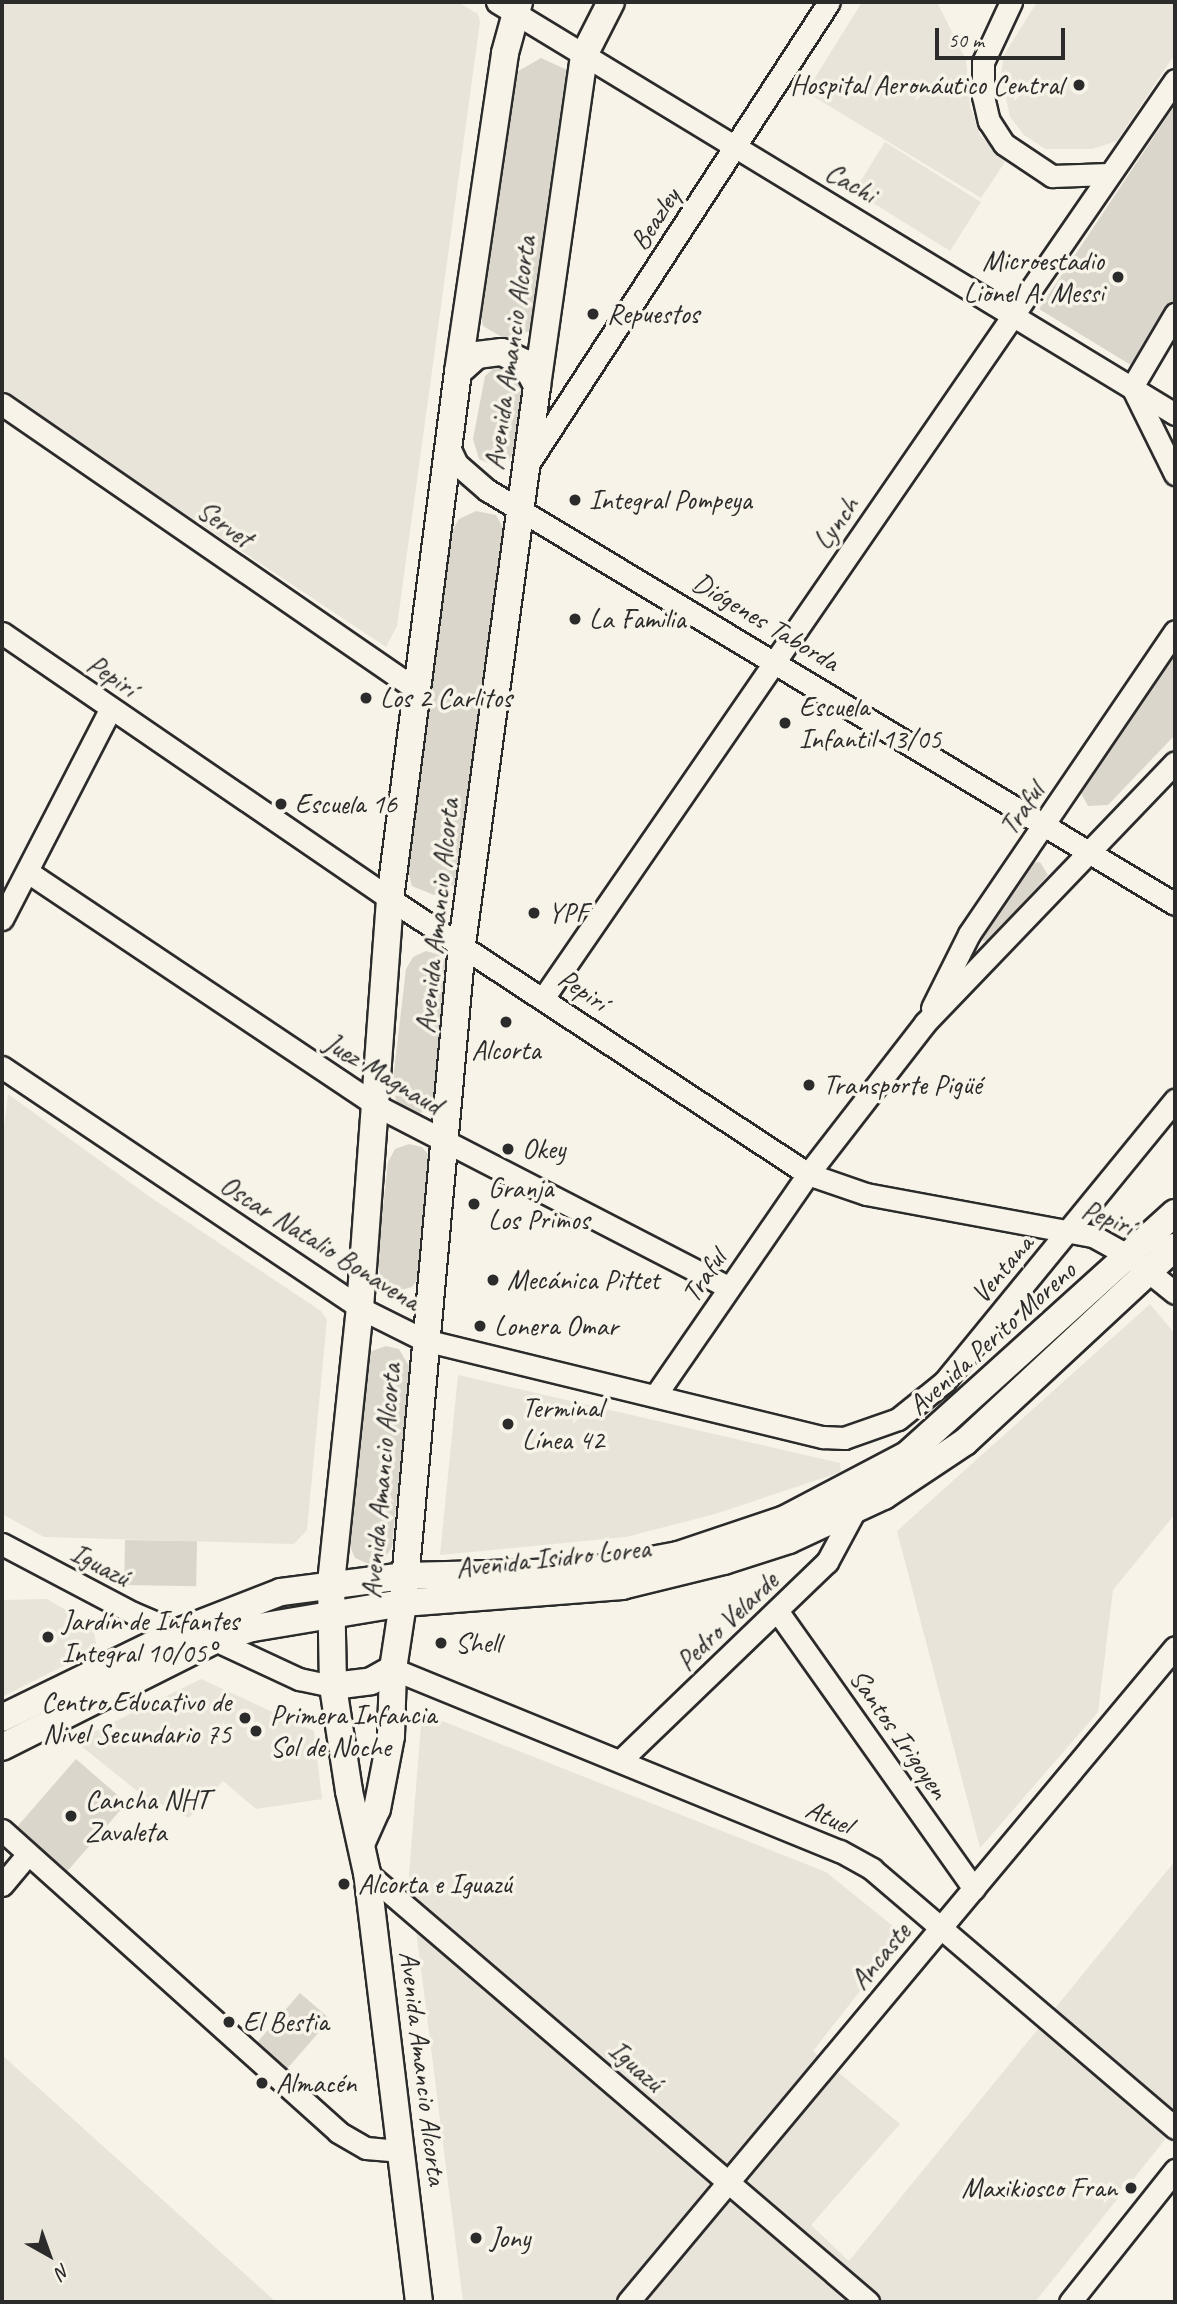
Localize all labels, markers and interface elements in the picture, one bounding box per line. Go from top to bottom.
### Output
scale bar [939,14,1068,58]
text: 50 m [948,27,984,53]
place label: Hospital Aeronáutico Central [790,68,1063,102]
marker: Hospital Aeronáutico Central [1069,75,1089,95]
street label: Cachi [819,155,883,211]
street label: Beazley [623,182,687,256]
street label: Avenida Amancio Alcorta [477,234,543,472]
place label: Microestadio Lionel A. Messi [963,244,1104,310]
marker: Microestadio Lionel A. Messi [1110,269,1126,285]
place label: Repuestos [607,297,699,331]
marker: Repuestos [585,306,601,322]
place label: Integral Pompeya [589,483,752,517]
street label: Lynch [806,490,866,556]
marker: Integral Pompeya [567,492,583,508]
street label: Servet [191,493,259,555]
street label: Diógenes Taborda [686,565,846,679]
place label: La Familia [589,602,687,636]
marker: La Familia [567,611,583,627]
street label: Pepirí [81,647,143,705]
place label: Los 2 Carlitos [380,681,512,715]
marker: Los 2 Carlitos [358,690,374,706]
place label: Escuela Infantil 13/05 [799,690,941,756]
marker: Escuela Infantil 13/05 [777,715,793,731]
street label: Traful [992,776,1052,842]
place label: Escuela 16 [295,787,397,821]
marker: Escuela 16 [273,796,289,812]
street label: Avenida Amancio Alcorta [408,797,466,1035]
place label: YPF [548,896,588,930]
marker: YPF [526,905,542,921]
street label: Pepirí [552,961,614,1019]
marker: Alcorta [498,1014,514,1030]
street label: Juez Magnaud [318,1026,448,1122]
place label: Alcorta [471,1033,541,1067]
place label: Transporte Pigüé [823,1068,982,1102]
marker: Transporte Pigüé [801,1077,817,1093]
place label: Okey [522,1132,565,1166]
marker: Okey [500,1141,516,1157]
street label: Oscar Natalio Bonavena [213,1168,427,1318]
place label: Granja Los Primos [488,1171,591,1237]
street label: Pepirí [1077,1192,1139,1244]
marker: Granja Los Primos [466,1196,482,1212]
street label: Ventana [964,1228,1040,1310]
street label: Traful [674,1243,734,1309]
street label: Avenida Perito Moreno [901,1254,1083,1422]
place label: Mecánica Pittet [507,1263,660,1297]
marker: Mecánica Pittet [485,1272,501,1288]
place label: Lonera Omar [494,1309,618,1343]
marker: Lonera Omar [472,1318,488,1334]
street label: Avenida Amancio Alcorta [354,1362,408,1600]
place label: Terminal Línea 42 [522,1391,604,1457]
marker: Terminal Línea 42 [500,1416,516,1432]
street label: Avenida Isidro Lorea [454,1531,652,1585]
street label: Iguazú [65,1536,135,1594]
street label: Pedro Velarde [669,1565,785,1677]
place label: Jardín de Infantes Integral 10/05° [62,1604,240,1670]
place label: Shell [455,1626,501,1660]
marker: Jardín de Infantes Integral 10/05° [40,1629,56,1645]
marker: Shell [433,1635,449,1651]
street label: Santos Irigoyen [842,1662,956,1806]
place label: Centro Educativo de Nivel Secundario 75 [43,1685,231,1751]
place label: Primera Infancia Sol de Noche [270,1698,436,1764]
marker: Centro Educativo de Nivel Secundario 75 [237,1710,253,1726]
marker: Primera Infancia Sol de Noche [248,1723,264,1739]
place label: Cancha NHT Zavaleta [85,1783,209,1849]
street label: Atuel [800,1792,858,1842]
marker: Cancha NHT Zavaleta [63,1808,79,1824]
place label: Alcorta e Iguazú [358,1867,511,1901]
marker: Alcorta e Iguazú [336,1876,352,1892]
street label: Ancaste [843,1916,917,1996]
street label: Avenida Amancio Alcorta [392,1949,454,2187]
place label: El Bestia [243,2005,329,2039]
marker: El Bestia [221,2014,237,2030]
street label: Iguazú [602,2033,670,2099]
place label: Almacén [276,2066,356,2100]
marker: Almacén [254,2075,270,2091]
place label: Maxikiosco Fran [961,2171,1117,2205]
marker: Maxikiosco Fran [1123,2180,1139,2196]
north arrow [14,2220,84,2290]
place label: Jony [490,2221,530,2255]
marker: Jony [468,2230,484,2246]
text: N [50,2258,75,2284]

